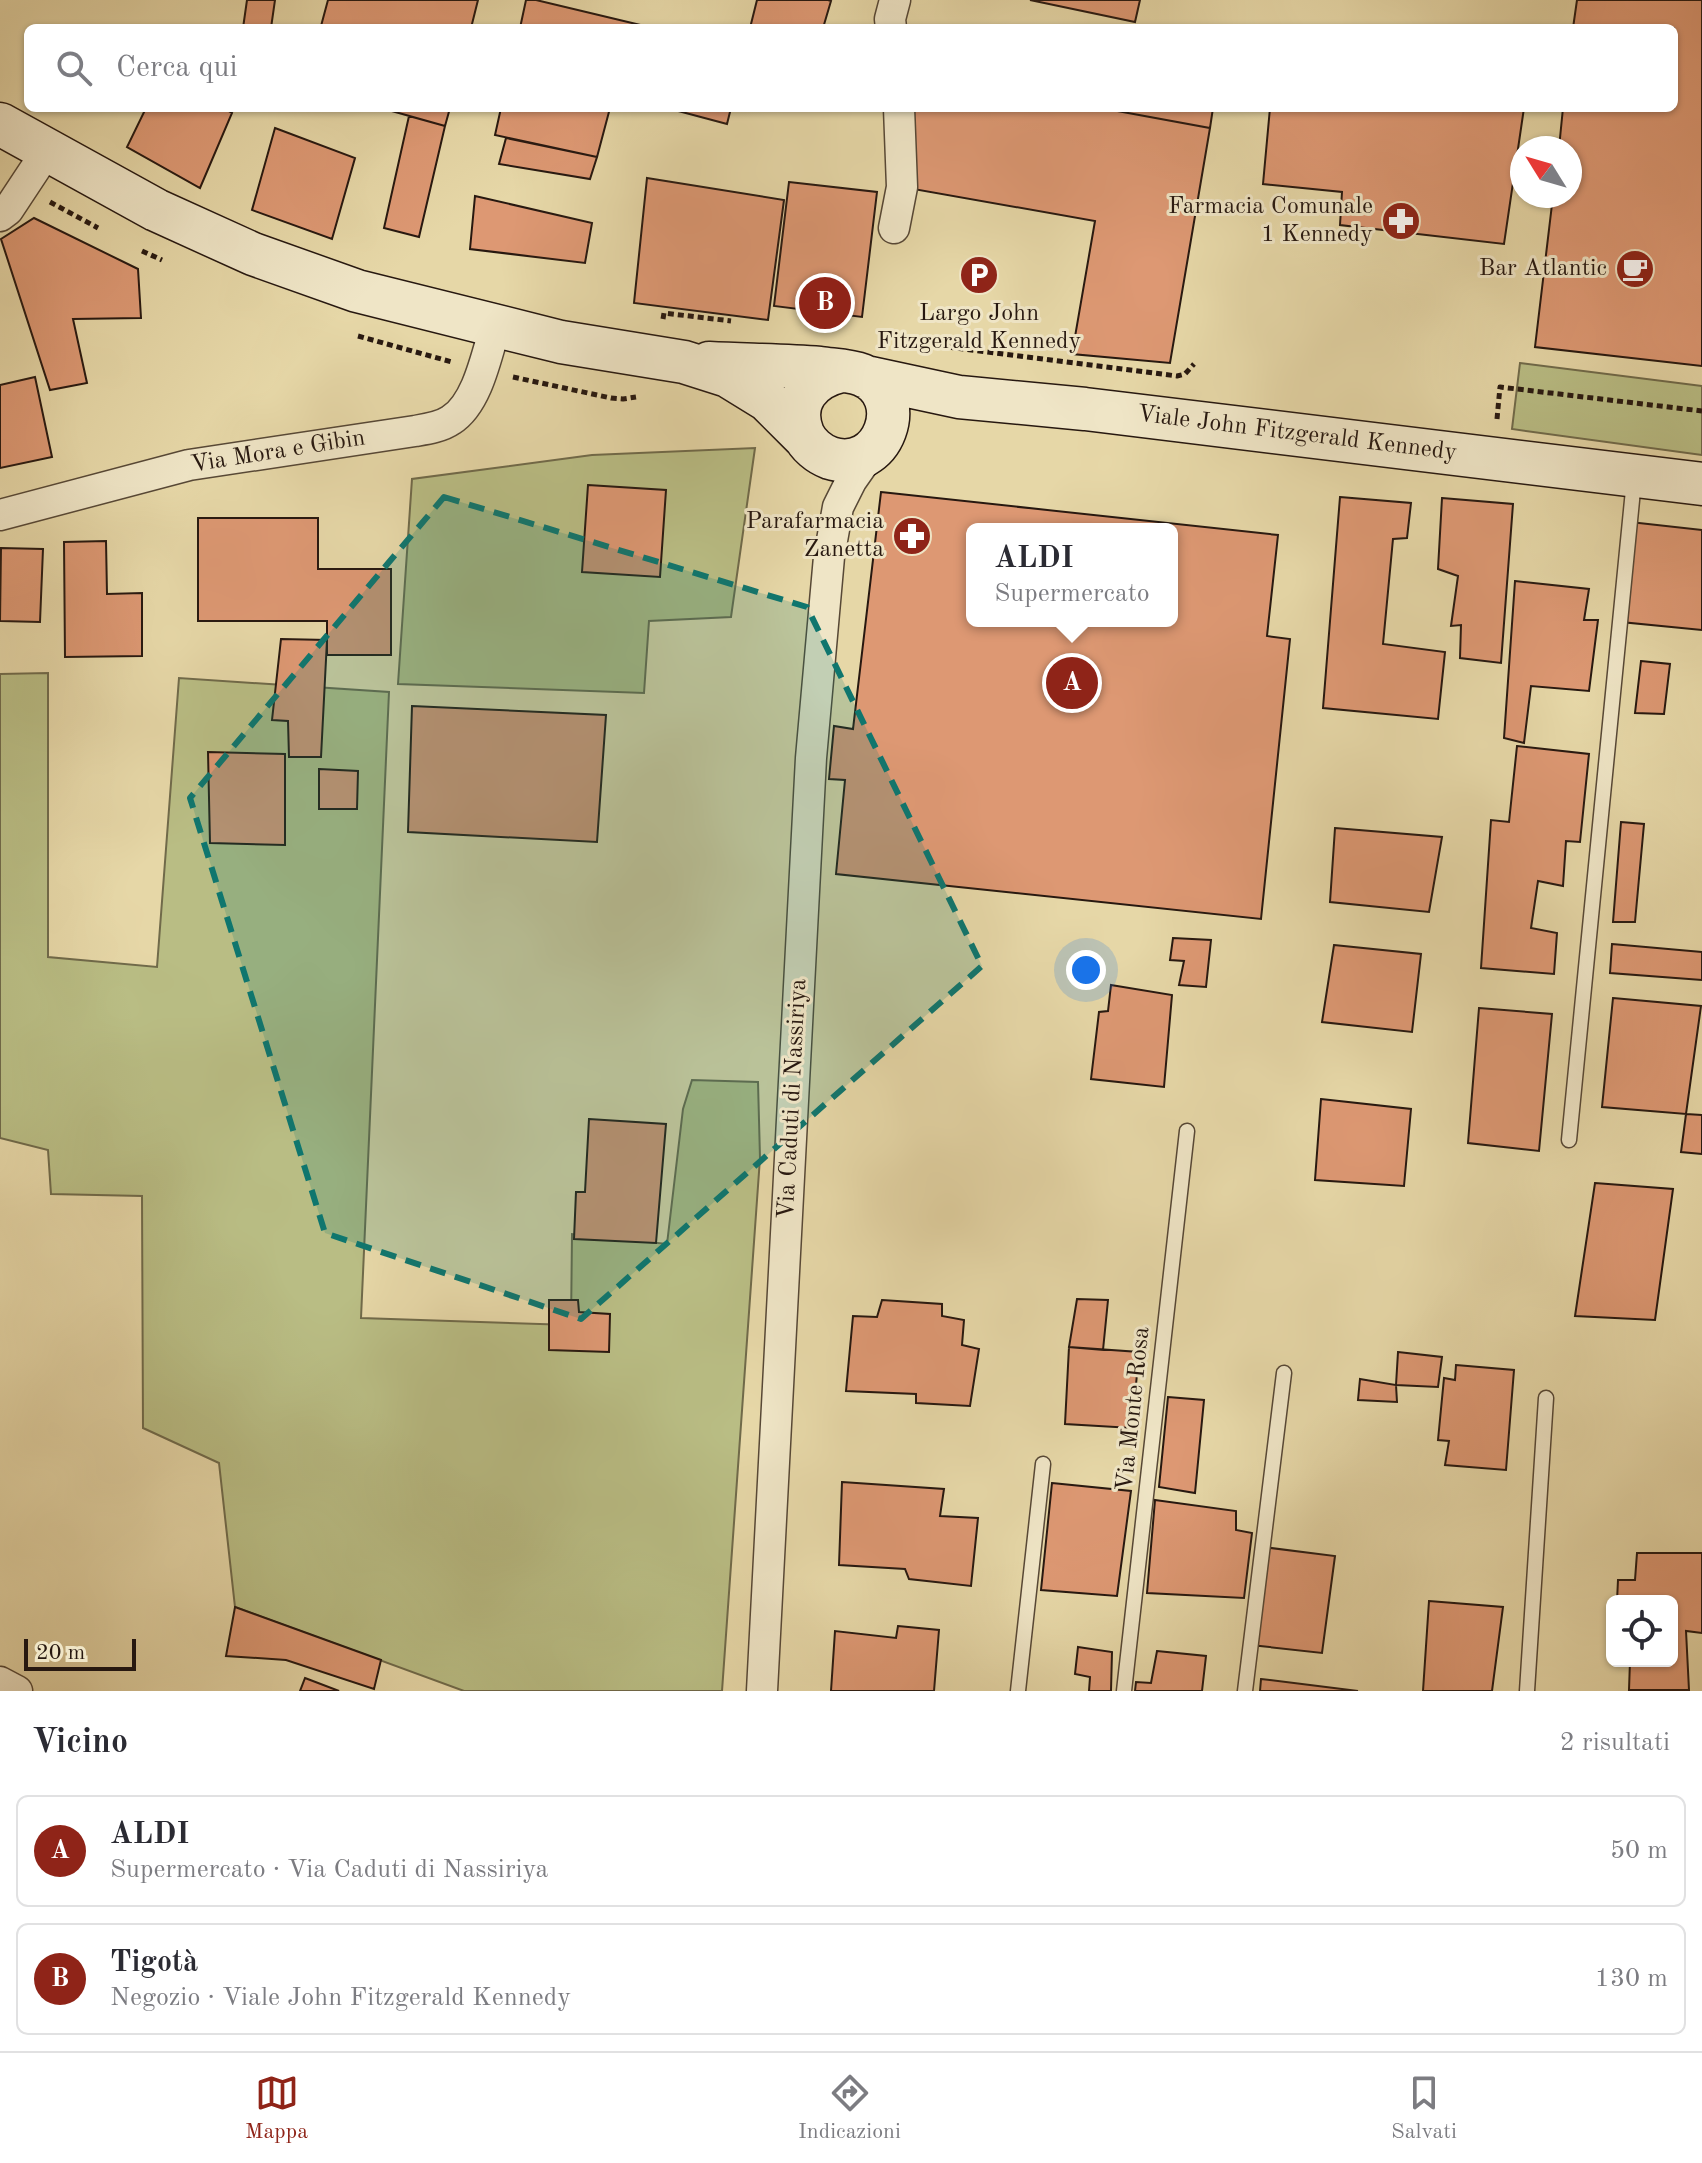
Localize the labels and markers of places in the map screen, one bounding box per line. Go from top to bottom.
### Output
place label: Farmacia Comunale 1 Kennedy [1168,195,1373,247]
pharmacy icon: Farmacia Comunale 1 Kennedy [1380,200,1422,242]
cafe icon: Bar Atlantic [1614,248,1656,290]
parking icon: Largo John Fitzgerald Kennedy [958,254,1000,296]
place label: Bar Atlantic [1479,257,1607,281]
pin: B [799,273,851,333]
place label: Largo John Fitzgerald Kennedy [877,302,1082,354]
place label: Parafarmacia Zanetta [746,510,884,562]
pharmacy icon: Parafarmacia Zanetta [891,515,933,557]
pin: A [1046,653,1098,713]

